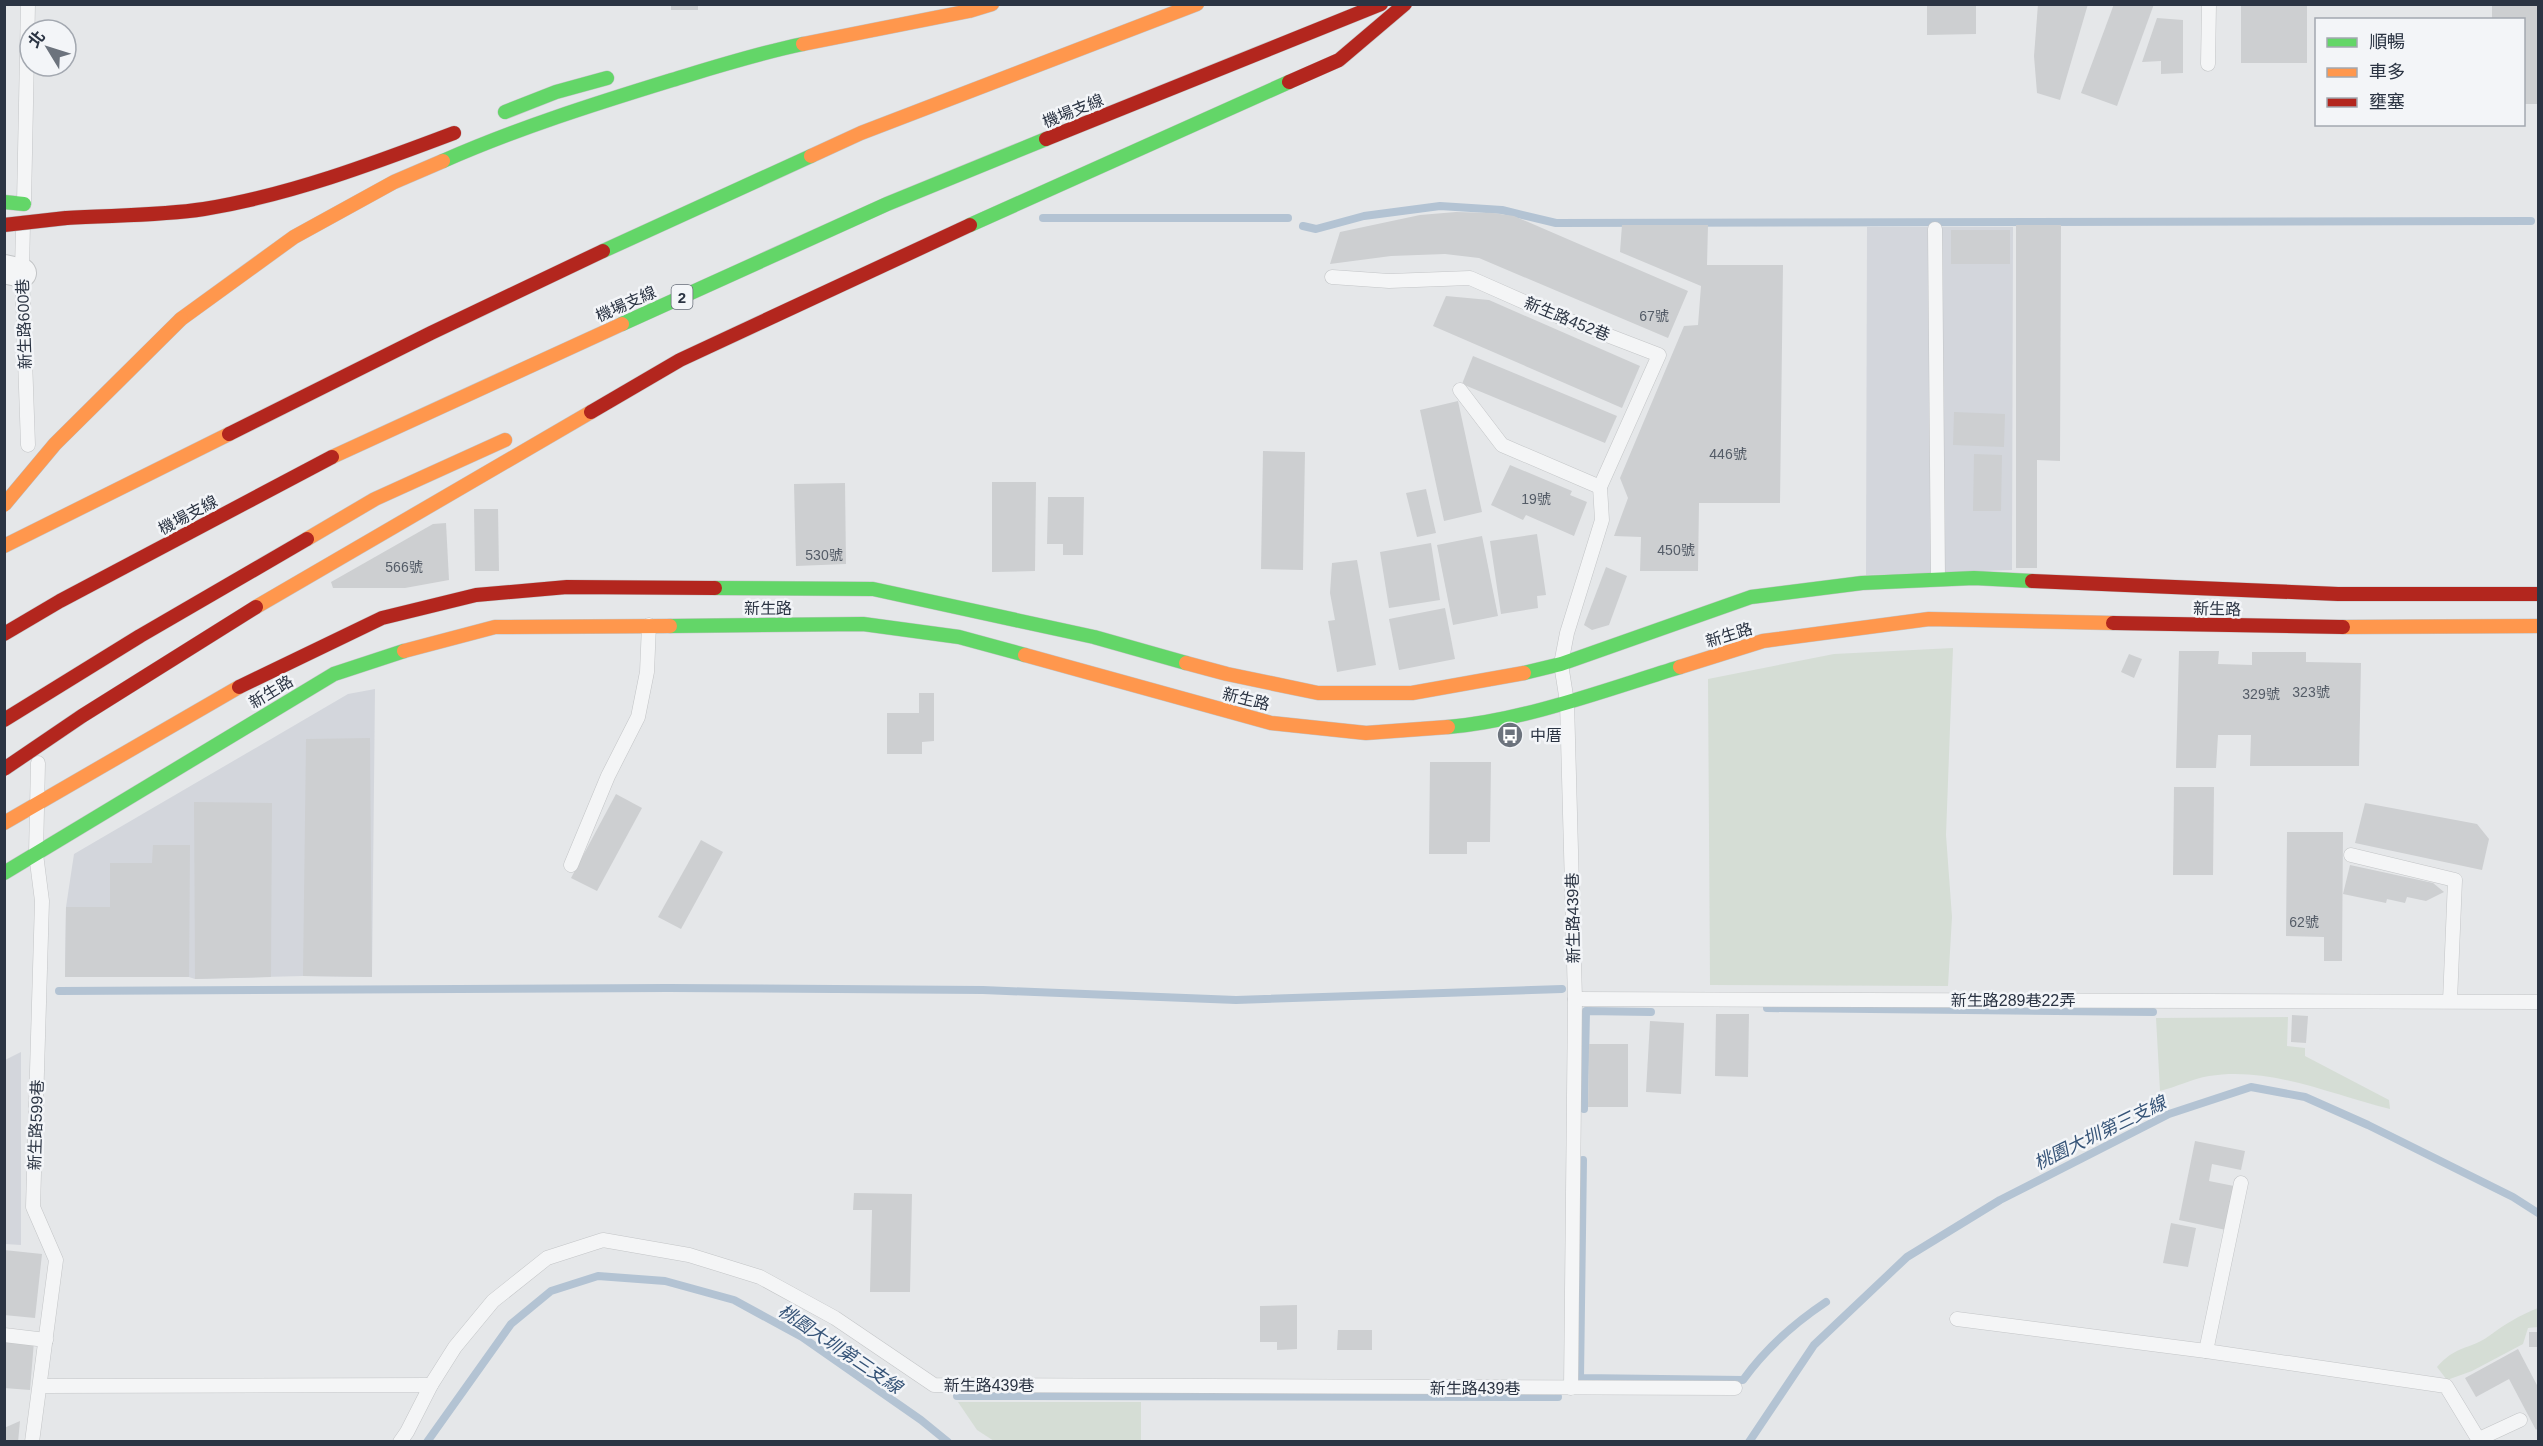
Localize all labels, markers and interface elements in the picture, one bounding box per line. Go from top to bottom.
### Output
north arrow [18,18,78,78]
legend [2315,18,2525,126]
text: 北 [25,28,48,51]
text: 順暢 [2369,32,2405,52]
text: 車多 [2369,62,2405,82]
street label: 機場支線 [1040,91,1106,131]
text: 壅塞 [2369,92,2405,112]
street label: 新生路600巷 [14,278,34,370]
street label: 機場支線 [593,283,659,325]
road number: 2 [672,285,692,309]
street label: 新生路452巷 [1522,294,1612,344]
house number: 67號 [1639,308,1669,324]
house number: 446號 [1709,446,1747,462]
house number: 19號 [1521,491,1551,507]
street label: 機場支線 [156,492,220,538]
house number: 450號 [1657,542,1695,558]
house number: 530號 [805,547,843,563]
house number: 566號 [385,559,423,575]
street label: 新生路 [744,600,792,617]
street label: 新生路 [2193,600,2241,618]
street label: 新生路 [1704,620,1754,650]
street label: 新生路 [246,672,296,712]
house number: 323號 [2292,684,2330,700]
street label: 新生路 [1221,685,1271,713]
house number: 329號 [2242,686,2280,702]
bus stop icon: 中厝 [1495,720,1525,750]
place label: 中厝 [1530,727,1562,744]
street label: 新生路439巷 [1564,873,1582,963]
house number: 62號 [2289,914,2319,930]
street label: 新生路289巷22弄 [1951,992,2075,1009]
street label: 新生路599巷 [26,1079,46,1171]
water label: 桃園大圳第三支線 [2031,1092,2171,1174]
water label: 桃園大圳第三支線 [775,1300,907,1399]
street label: 新生路439巷 [944,1377,1034,1394]
street label: 新生路439巷 [1430,1380,1520,1397]

